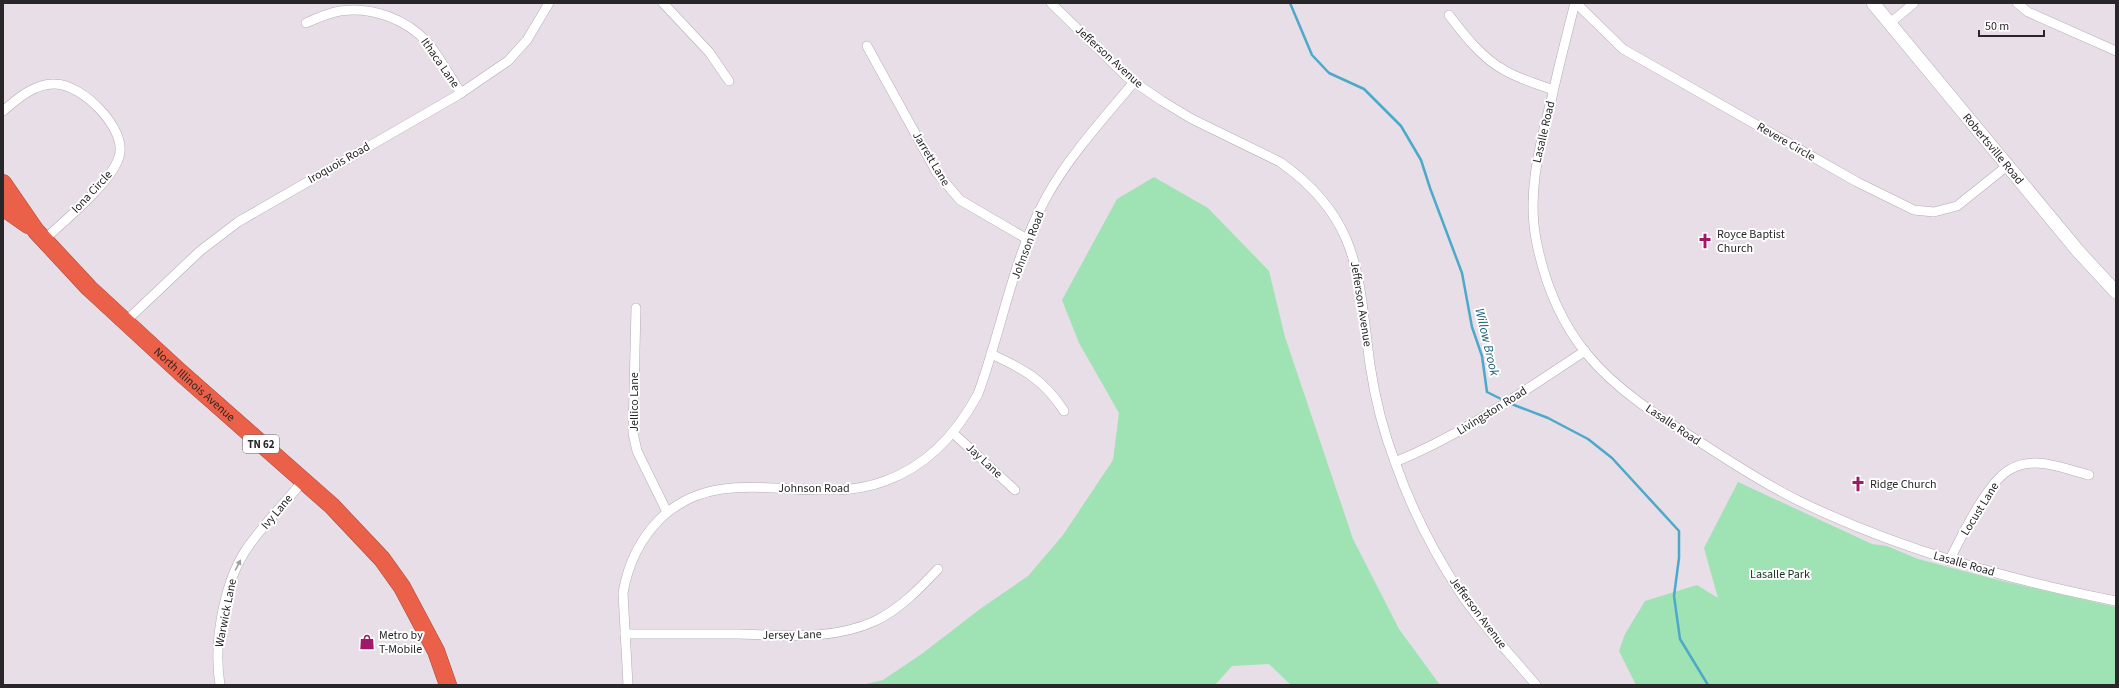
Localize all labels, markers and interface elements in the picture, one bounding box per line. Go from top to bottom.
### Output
scale bar [1979,12,2044,38]
text: 50 m [1985,18,2009,35]
street label: Jefferson Avenue [1071,22,1147,92]
street label: Ithaca Lane [416,34,464,92]
street label: Lasalle Road [1529,99,1559,165]
street label: Robertsville Road [1959,109,2028,188]
street label: Revere Circle [1754,118,1818,166]
street label: Jarrett Lane [908,129,954,189]
street label: Iroquois Road [305,138,373,188]
street label: Iona Circle [68,167,116,217]
street label: Johnson Road [1007,209,1049,281]
place label: Royce Baptist Church [1717,226,1785,257]
church icon: Royce Baptist Church [1696,232,1714,250]
street label: Jefferson Avenue [1346,260,1376,348]
water label: Willow Brook [1470,306,1504,378]
street label: North Illinois Avenue [150,343,239,425]
street label: Jellico Lane [626,372,643,432]
street label: Livingston Road [1454,383,1530,439]
street label: Lasalle Road [1642,400,1704,450]
road number: TN 62 [243,435,279,453]
street label: Jay Lane [962,440,1006,482]
church icon: Ridge Church [1849,475,1867,493]
place label: Ridge Church [1870,476,1937,493]
street label: Locust Lane [1957,479,2003,539]
street label: Johnson Road [778,480,850,497]
street label: Ivy Lane [257,491,297,533]
street label: Lasalle Road [1931,547,1997,581]
one-way arrow [235,559,241,571]
park label: Lasalle Park [1750,566,1810,583]
street label: Jefferson Avenue [1445,574,1511,653]
street label: Warwick Lane [211,577,241,649]
street label: Jersey Lane [762,626,822,644]
place label: Metro by T-Mobile [379,627,423,658]
shop icon: Metro by T-Mobile [358,633,376,651]

